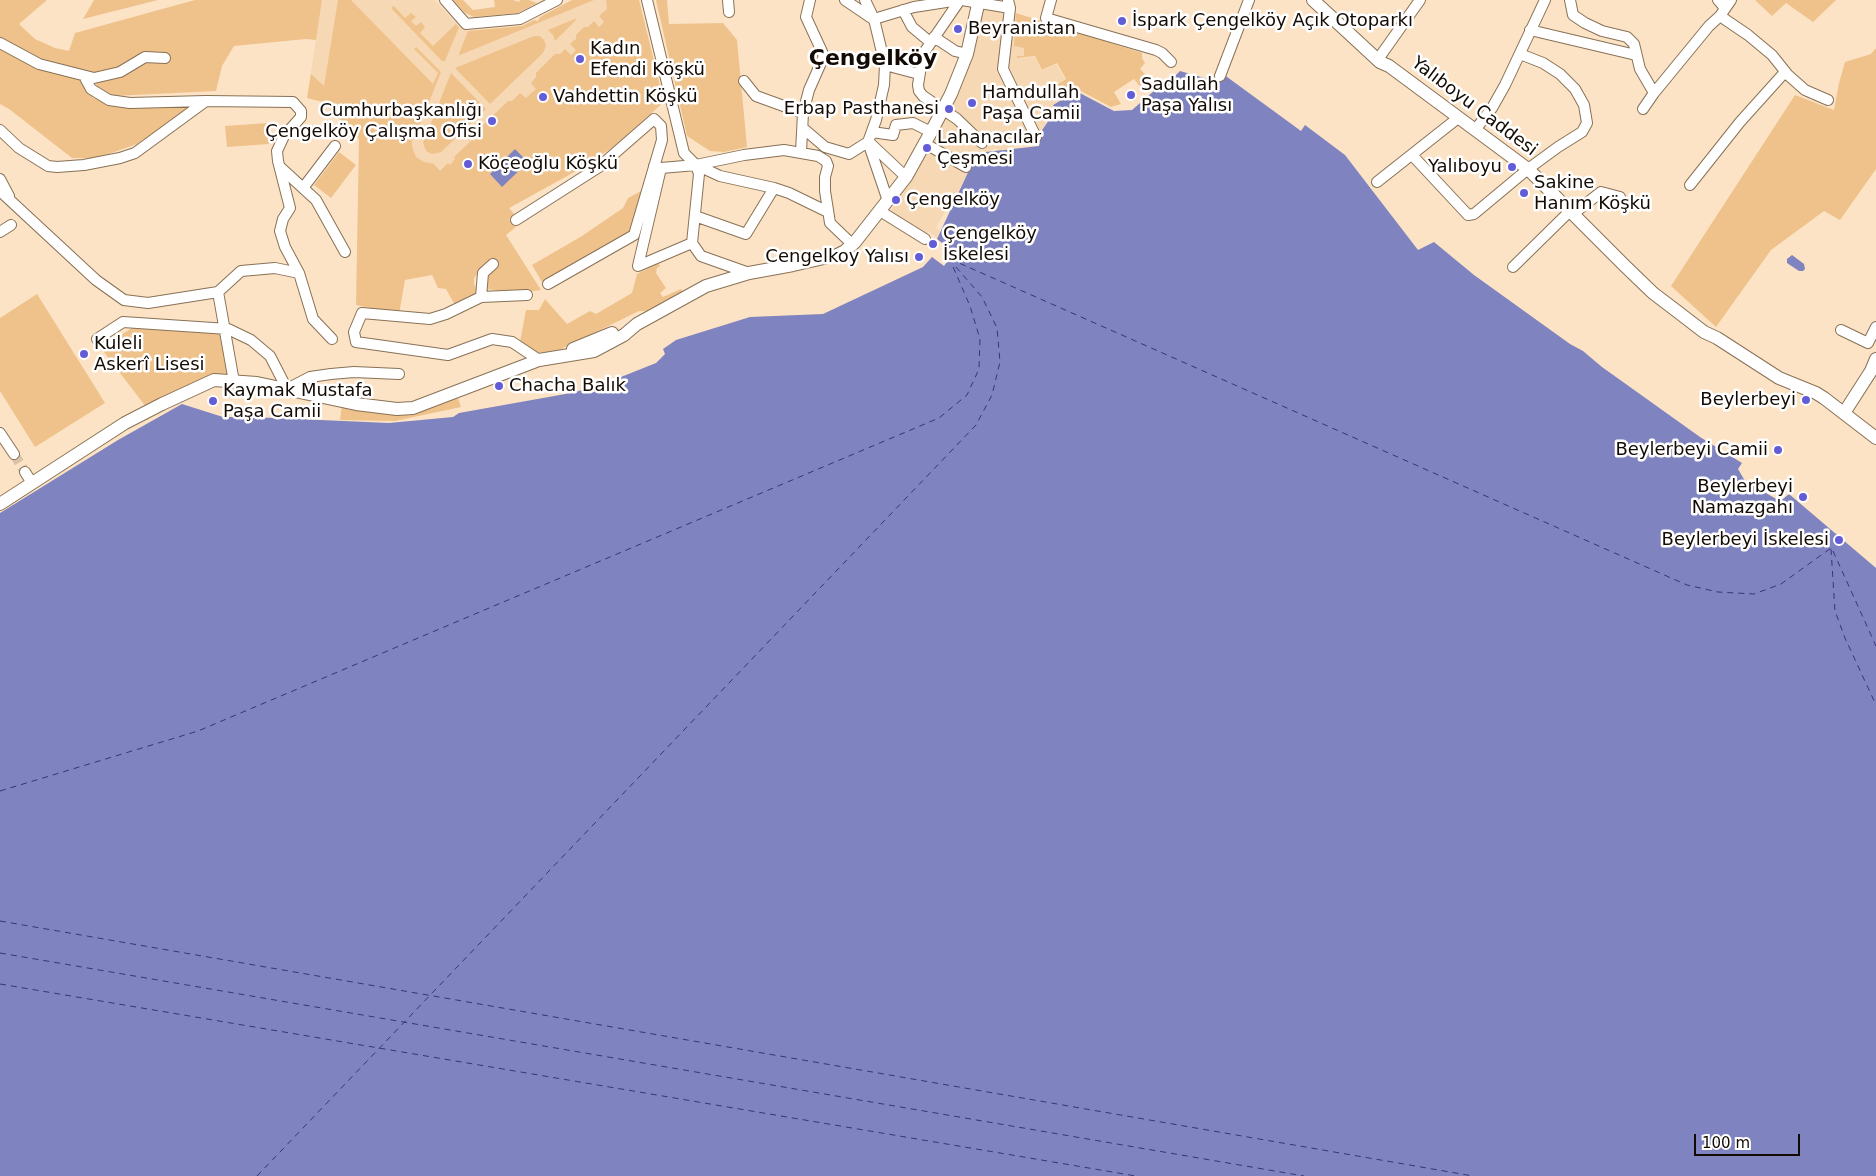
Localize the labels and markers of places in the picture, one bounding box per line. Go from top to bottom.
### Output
place label: İspark Çengelköy Açık Otoparkı [1132,10,1413,32]
marker: İspark Çengelköy Açık Otoparkı [1116,15,1128,27]
place label: Beyranistan [968,18,1076,40]
marker: Beyranistan [952,23,964,35]
place label: Kadın Efendi Köşkü [590,38,705,80]
marker: Kadın Efendi Köşkü [574,53,586,65]
place label: Sadullah Paşa Yalısı [1141,74,1232,116]
place label: Hamdullah Paşa Camii [982,82,1080,125]
place label: Vahdettin Köşkü [553,86,698,108]
marker: Sadullah Paşa Yalısı [1125,89,1137,101]
marker: Vahdettin Köşkü [537,91,549,103]
marker: Hamdullah Paşa Camii [966,97,978,109]
place label: Erbap Pasthanesi [784,98,939,120]
place label: Cumhurbaşkanlığı Çengelköy Çalışma Ofisi [265,100,482,142]
marker: Erbap Pasthanesi [943,103,955,115]
marker: Cumhurbaşkanlığı Çengelköy Çalışma Ofisi [486,115,498,127]
place label: Lahanacılar Çeşmesi [937,127,1041,170]
marker: Lahanacılar Çeşmesi [921,142,933,154]
place label: Köçeoğlu Köşkü [478,153,618,175]
place label: Yalıboyu [1428,156,1502,178]
marker: Köçeoğlu Köşkü [462,158,474,170]
marker: Yalıboyu [1506,161,1518,173]
place label: Sakine Hanım Köşkü [1534,172,1651,214]
marker: Sakine Hanım Köşkü [1518,187,1530,199]
place label: Çengelköy [906,189,1000,211]
marker: Çengelköy [890,194,902,206]
place label: Çengelköy İskelesi [943,223,1037,266]
marker: Çengelköy İskelesi [927,238,939,250]
place label: Cengelkoy Yalısı [765,246,909,268]
marker: Cengelkoy Yalısı [913,251,925,263]
place label: Kuleli Askerî Lisesi [94,333,205,376]
marker: Kuleli Askerî Lisesi [78,348,90,360]
place label: Chacha Balık [509,375,626,397]
place label: Kaymak Mustafa Paşa Camii [223,380,373,422]
marker: Chacha Balık [493,380,505,392]
place label: Beylerbeyi [1700,389,1796,411]
marker: Beylerbeyi [1800,394,1812,406]
marker: Kaymak Mustafa Paşa Camii [207,395,219,407]
place label: Beylerbeyi Camii [1615,439,1768,461]
marker: Beylerbeyi Camii [1772,444,1784,456]
place label: Beylerbeyi Namazgahı [1692,476,1793,518]
marker: Beylerbeyi Namazgahı [1797,491,1809,503]
place label: Beylerbeyi İskelesi [1662,529,1829,551]
marker: Beylerbeyi İskelesi [1833,534,1845,546]

